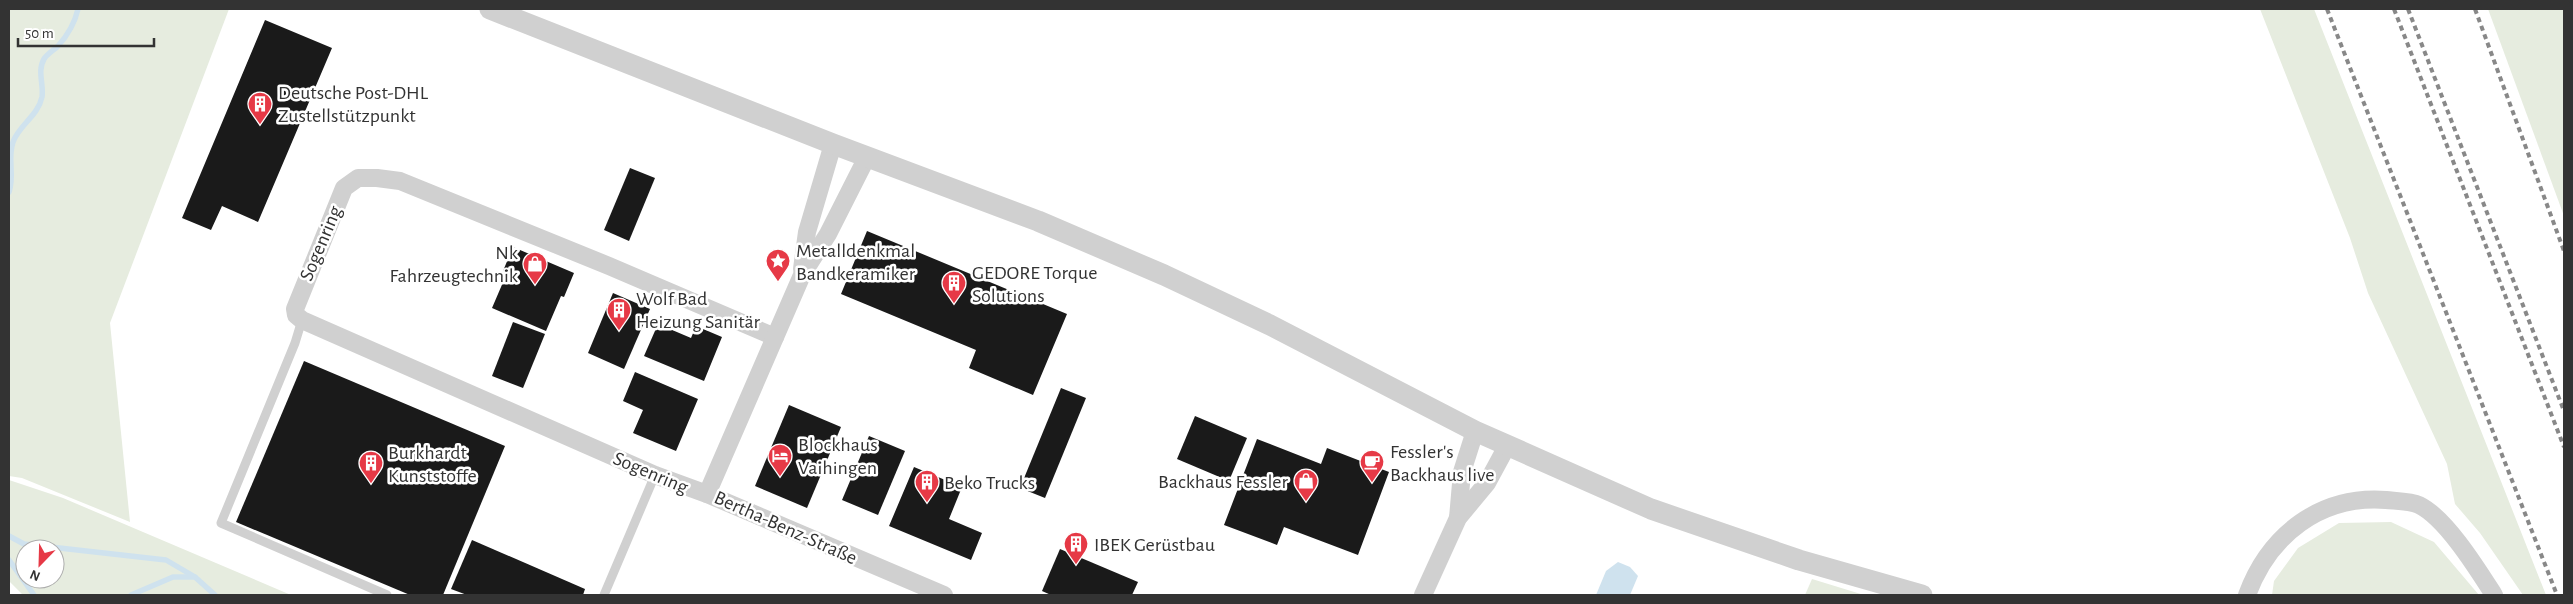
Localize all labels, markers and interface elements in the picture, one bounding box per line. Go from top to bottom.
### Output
scale bar [18,15,154,47]
text: 50 m [25,26,54,41]
place label: Deutsche Post-DHL Zustellstützpunkt [278,83,429,126]
building icon: Deutsche Post-DHL Zustellstützpunkt [247,91,273,125]
street label: Sogenring [296,203,346,284]
place label: Metalldenkmal Bandkeramiker [796,241,916,284]
place label: Nk Fahrzeugtechnik [389,243,518,286]
place icon: Metalldenkmal Bandkeramiker [765,248,791,282]
shop icon: Nk Fahrzeugtechnik [522,251,548,285]
place label: GEDORE Torque Solutions [972,263,1097,306]
building icon: GEDORE Torque Solutions [941,270,967,304]
place label: Wolf Bad Heizung Sanitär [636,289,761,332]
building icon: Wolf Bad Heizung Sanitär [606,297,632,331]
place label: Blockhaus Vaihingen [798,435,878,478]
place label: Fessler's Backhaus live [1390,442,1494,485]
place label: Burkhardt Kunststoffe [388,443,477,486]
hotel icon: Blockhaus Vaihingen [767,443,793,477]
street label: Sogenring [610,448,691,498]
cafe icon: Fessler's Backhaus live [1359,449,1385,483]
building icon: Burkhardt Kunststoffe [358,450,384,484]
shop icon: Backhaus Fessler [1293,468,1319,502]
building icon: Beko Trucks [914,469,940,503]
place label: Backhaus Fessler [1158,472,1289,492]
place label: Beko Trucks [944,473,1035,493]
street label: Bertha-Benz-Straße [711,487,860,568]
building icon: IBEK Gerüstbau [1063,531,1089,565]
place label: IBEK Gerüstbau [1094,535,1215,555]
north arrow [15,539,65,589]
text: N [28,567,43,583]

